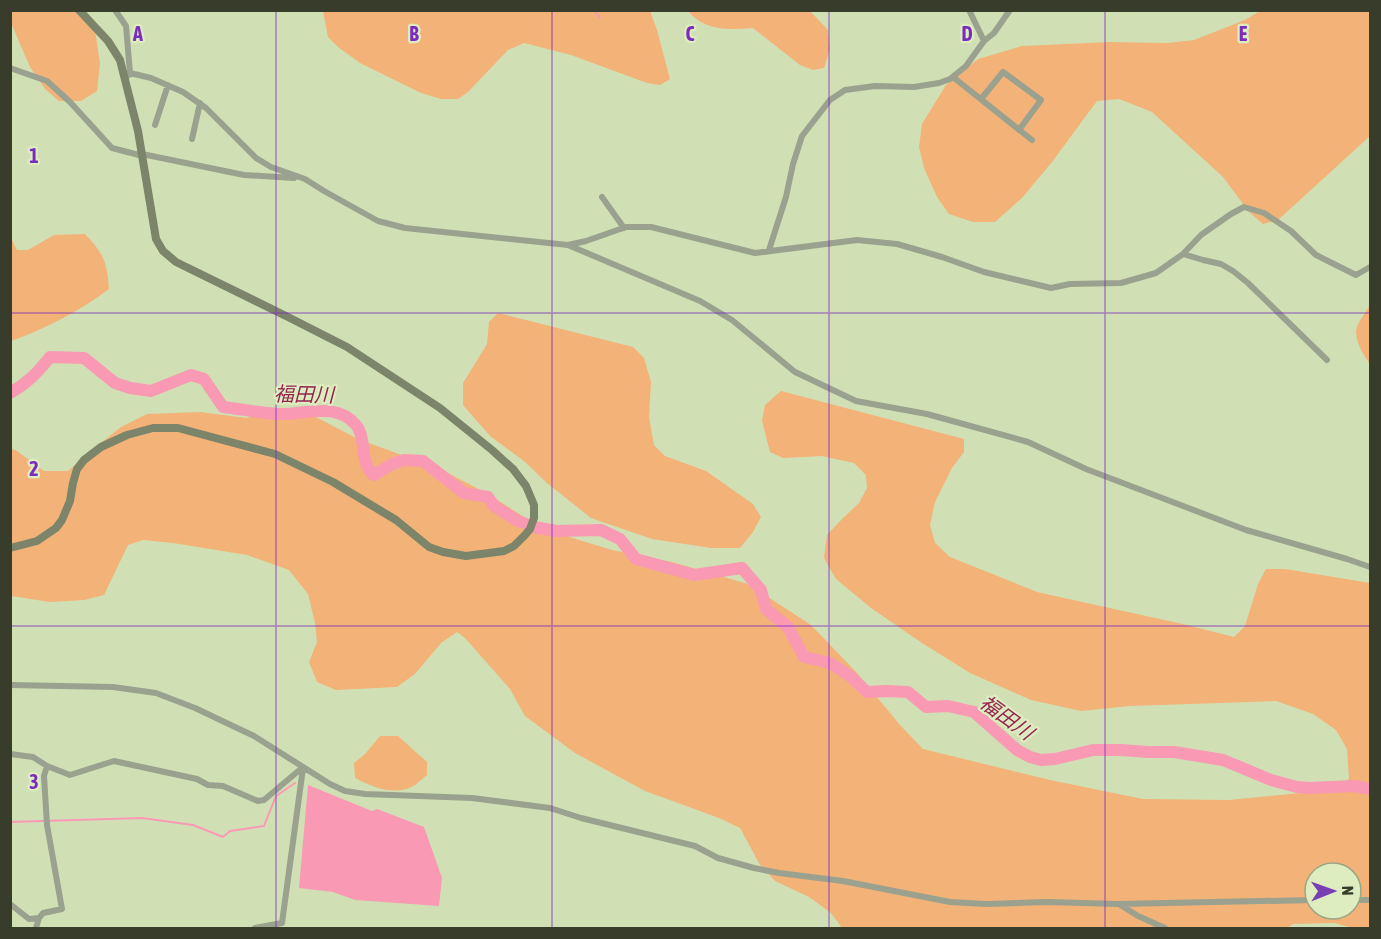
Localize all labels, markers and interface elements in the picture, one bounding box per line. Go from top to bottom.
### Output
text: A [132,22,143,45]
text: B [409,22,419,45]
text: C [686,22,695,45]
text: D [961,22,973,45]
text: E [1239,22,1248,45]
text: 1 [29,144,39,167]
water label: 福田川 [274,382,336,406]
text: 2 [29,457,39,480]
water label: 福田川 [976,690,1040,745]
text: 3 [29,770,39,793]
north arrow [1303,861,1363,921]
text: N [1339,886,1357,896]

